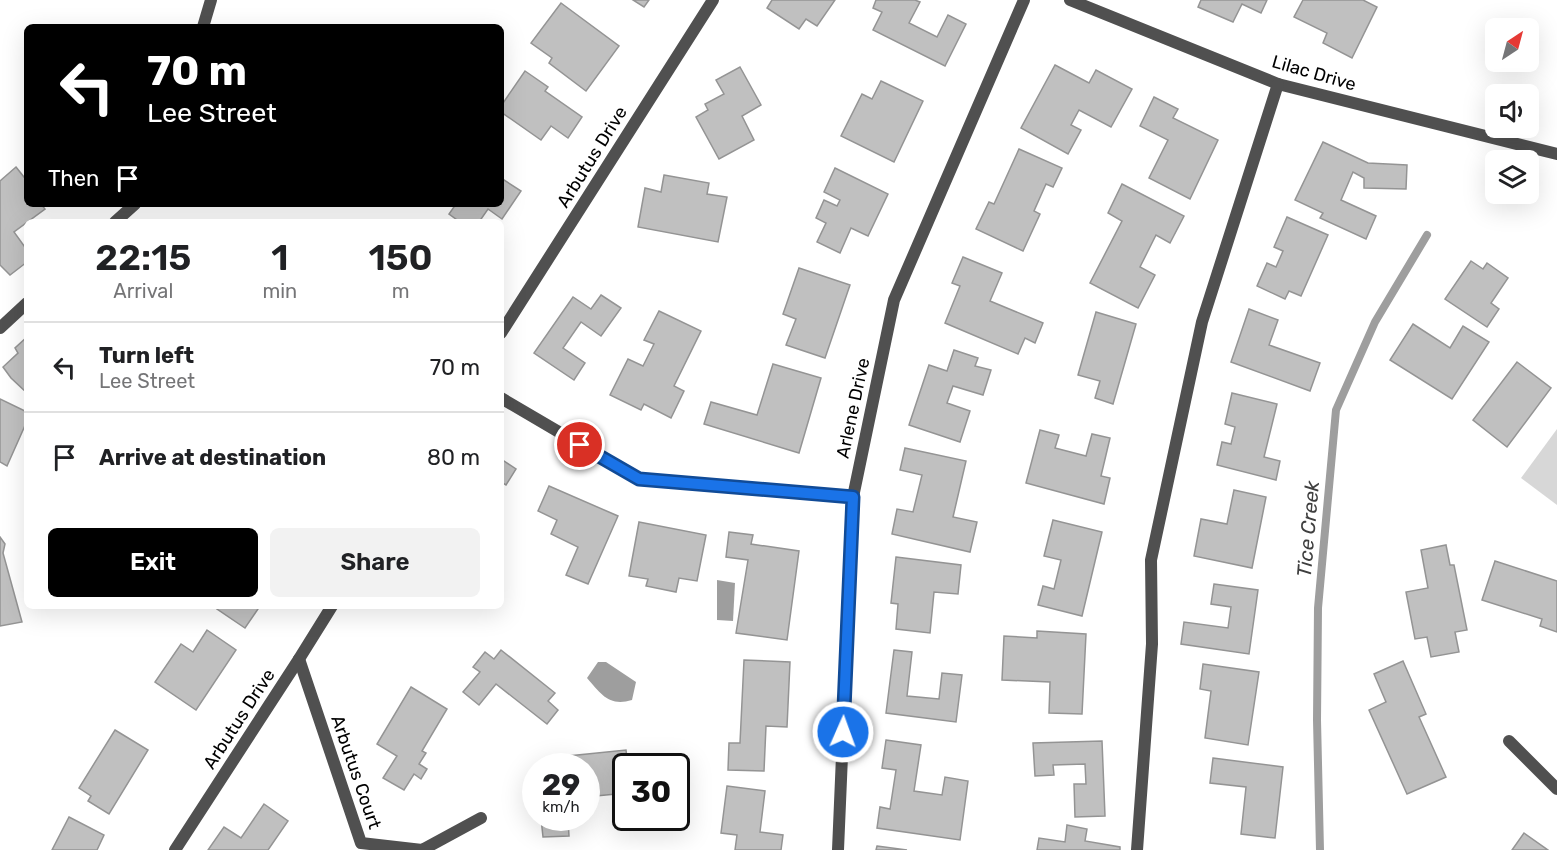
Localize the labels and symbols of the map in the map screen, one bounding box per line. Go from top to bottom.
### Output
north arrow [1485,18,1539,72]
street label: Lilac Drive [1269,51,1359,95]
street label: Arbutus Drive [552,102,632,212]
street label: Arlene Drive [832,356,874,460]
pin [554,419,605,470]
water label: Tice Creek [1292,479,1324,578]
street label: Arbutus Drive [198,665,280,773]
position arrow [811,700,875,764]
street label: Arbutus Court [326,712,386,832]
speed limit sign: 30 [612,753,690,831]

